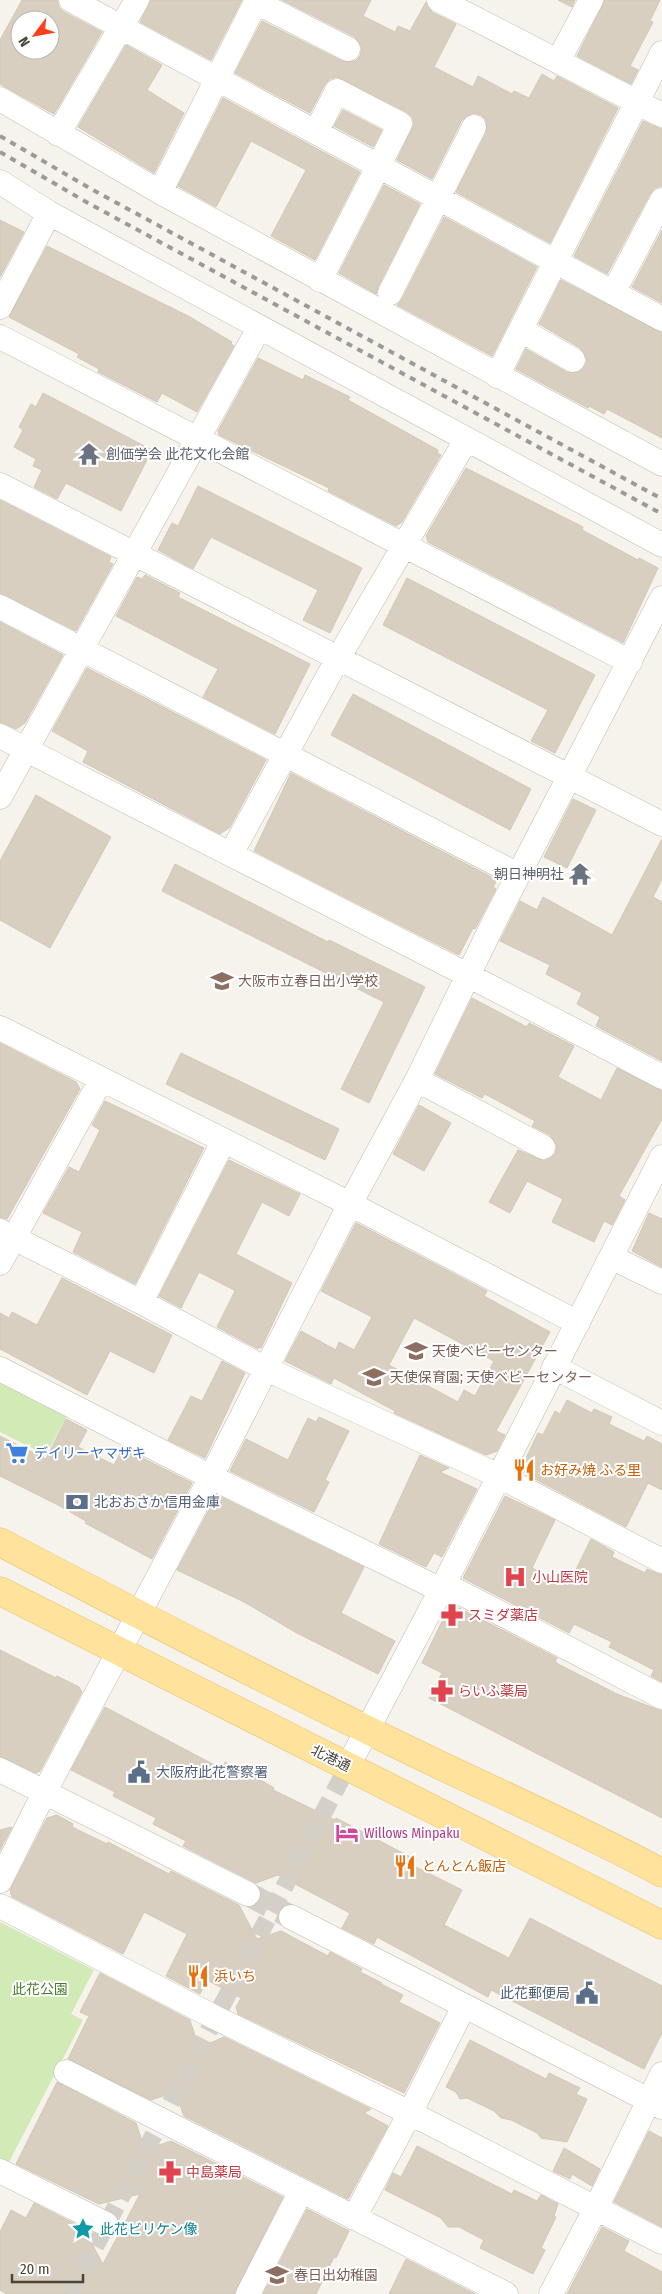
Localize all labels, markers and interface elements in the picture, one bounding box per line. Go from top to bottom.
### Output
north arrow [10,10,60,60]
text: N [15,34,34,50]
temple icon: 創価学会 此花文化会館 [76,441,102,467]
place label: 創価学会 此花文化会館 [106,446,249,463]
temple icon: 朝日神明社 [567,861,593,887]
place label: 朝日神明社 [494,866,564,883]
school or university icon: 大阪市立春日出小学校 [209,968,235,994]
place label: 大阪市立春日出小学校 [238,973,378,990]
school or university icon: 天使ベビーセンター [403,1338,429,1364]
place label: 天使ベビーセンター [432,1343,558,1360]
school or university icon: 天使保育園; 天使ベビーセンター [361,1364,387,1390]
place label: 天使保育園; 天使ベビーセンター [390,1369,592,1386]
supermarket icon: デイリーヤマザキ [4,1440,30,1466]
place label: デイリーヤマザキ [34,1445,146,1462]
restaurant icon: お好み焼 ふる里 [511,1457,537,1483]
place label: お好み焼 ふる里 [540,1462,641,1479]
bank icon: 北おおさか信用金庫 [64,1489,90,1515]
place label: 北おおさか信用金庫 [94,1494,220,1511]
hospital icon: 小山医院 [502,1564,528,1590]
place label: 小山医院 [532,1569,588,1586]
pharmacy icon: スミダ薬店 [439,1602,465,1628]
place label: スミダ薬店 [468,1607,538,1624]
pharmacy icon: らいふ薬局 [429,1678,455,1704]
place label: らいふ薬局 [458,1683,528,1700]
street label: 北港通 [308,1742,353,1775]
public building icon: 大阪府此花警察署 [126,1759,152,1785]
place label: 大阪府此花警察署 [156,1764,268,1781]
hotel icon: Willows Minpaku [334,1820,360,1846]
place label: Willows Minpaku [364,1825,460,1842]
restaurant icon: とんとん飯店 [392,1853,418,1879]
place label: とんとん飯店 [422,1858,506,1875]
restaurant icon: 浜いち [185,1963,211,1989]
place label: 浜いち [214,1968,256,1985]
public building icon: 此花郵便局 [574,1980,600,2006]
park label: 此花公園 [12,1981,68,1998]
place label: 此花郵便局 [500,1985,570,2002]
pharmacy icon: 中島薬局 [157,2159,183,2185]
place label: 中島薬局 [186,2164,242,2181]
place icon: 此花ビリケン像 [70,2216,96,2242]
place label: 此花ビリケン像 [100,2221,198,2238]
scale bar [12,2252,84,2284]
text: 20 m [20,2260,50,2278]
school or university icon: 春日出幼稚園 [264,2262,290,2288]
place label: 春日出幼稚園 [294,2267,378,2284]

